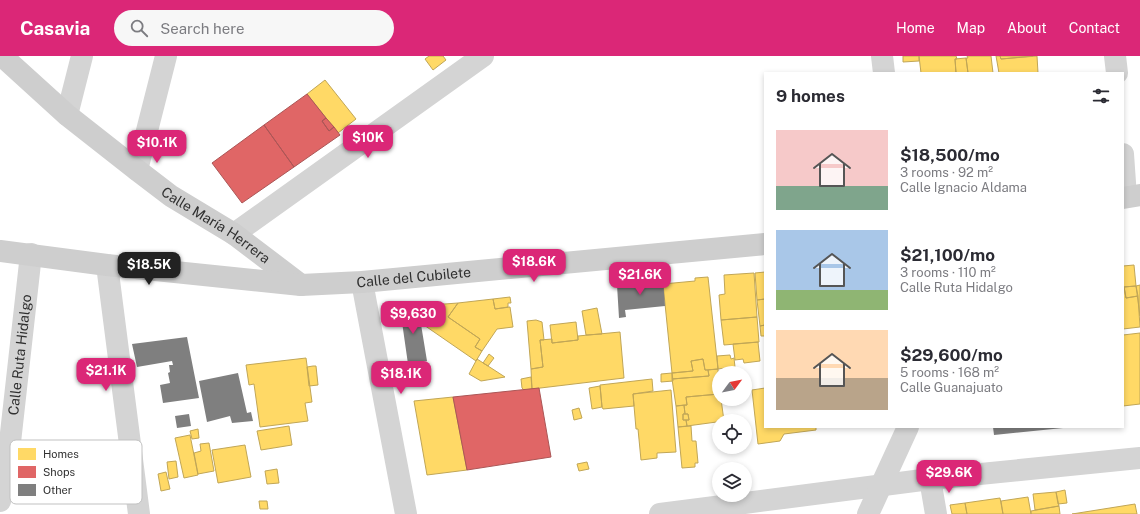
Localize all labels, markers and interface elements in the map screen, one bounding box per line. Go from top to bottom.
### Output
search box [114,10,394,46]
text: Casavia [20,17,90,39]
icon: search [128,17,150,39]
text: Search here [160,20,245,37]
text: Home [896,20,935,36]
text: Map [957,20,985,36]
text: About [1007,20,1047,36]
text: Contact [1069,20,1120,36]
icon: filters [1090,85,1112,107]
text: 9 homes [776,86,845,106]
pin: $10K [344,125,392,159]
pin: $10.1K [124,130,190,164]
text: $10K [352,130,384,145]
text: $10.1K [136,135,178,150]
text: $18,500/mo [900,145,1000,165]
icon: home [808,146,856,194]
text: 3 rooms · 92 m² [900,165,993,180]
text: Calle Ignacio Aldama [900,180,1027,195]
street label: Calle María Herrera [158,184,273,267]
text: $21,100/mo [900,245,995,265]
icon: home [808,246,856,294]
pin: $18.6K [501,249,567,283]
pin: $18.5K [116,252,182,286]
text: $18.6K [512,254,556,269]
text: $18.5K [127,257,171,272]
pin: $21.6K [607,262,673,296]
street label: Calle del Cubilete [356,264,472,290]
text: 3 rooms · 110 m² [900,265,996,280]
text: $21.6K [618,267,662,282]
text: Calle Ruta Hidalgo [900,280,1013,295]
street label: Calle Ruta Hidalgo [5,293,34,416]
pin: $9,630 [380,301,446,335]
text: $9,630 [390,306,436,321]
text: $29,600/mo [900,345,1003,365]
icon: home [808,346,856,394]
pin: $21.1K [73,358,139,392]
pin: $18.1K [368,361,434,395]
text: $21.1K [85,363,127,378]
text: 5 rooms · 168 m² [900,365,999,380]
text: $18.1K [380,366,422,381]
north arrow [712,366,752,406]
map controls [712,366,752,502]
text: Calle Guanajuato [900,380,1003,395]
button: locate [712,414,752,454]
legend [10,440,142,504]
text: Homes [43,448,79,460]
pin: $29.6K [916,460,982,494]
button: layers [712,462,752,502]
text: $29.6K [925,465,973,480]
text: Shops [43,466,75,478]
text: Other [43,484,72,496]

